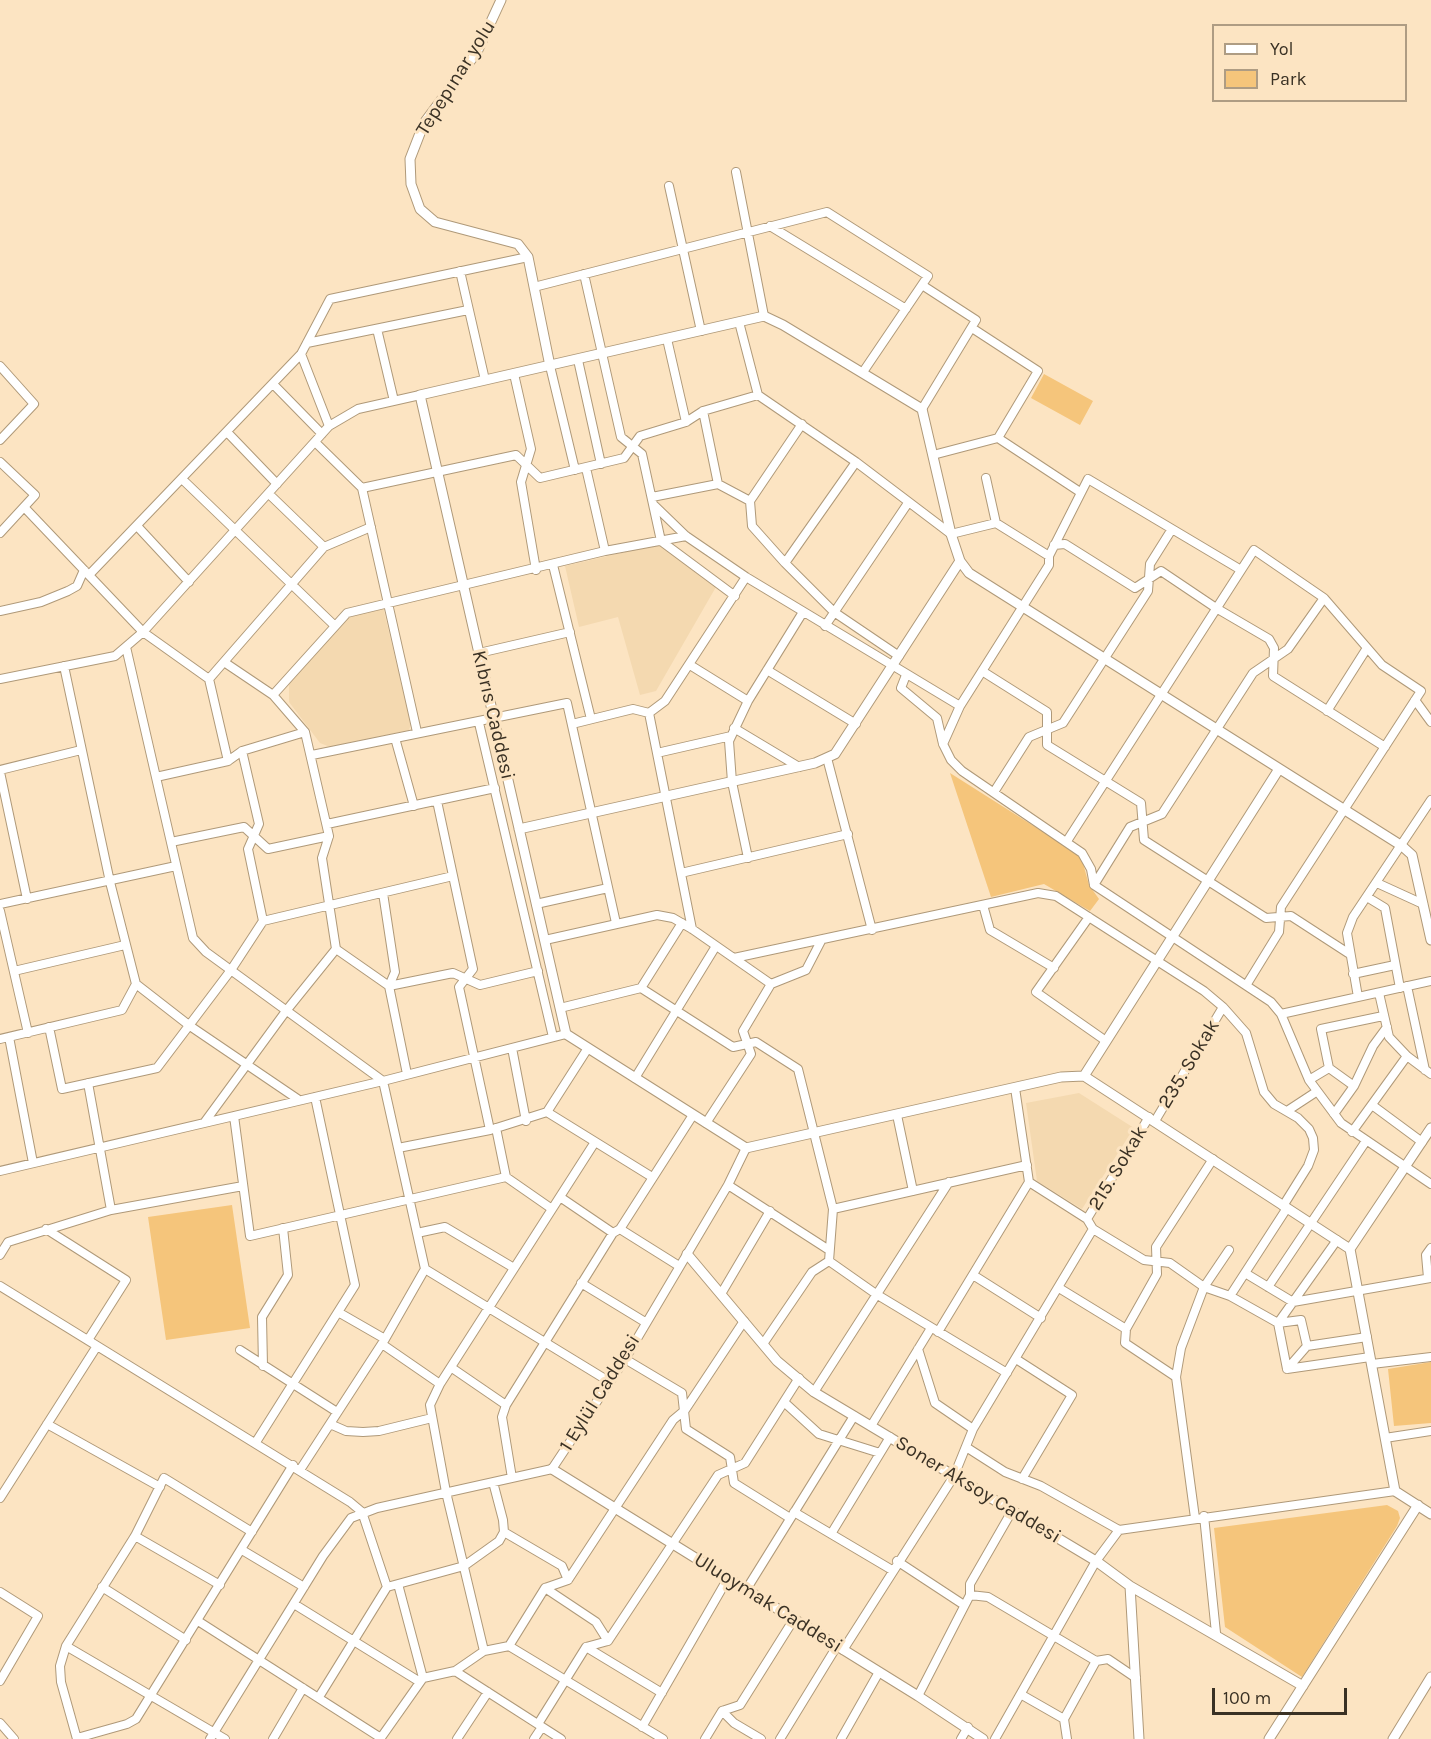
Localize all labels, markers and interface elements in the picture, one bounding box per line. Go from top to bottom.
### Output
street label: Tepepınar yolu [411,16,501,140]
legend [1212,24,1407,102]
text: Yol [1270,38,1294,60]
text: Park [1270,68,1307,90]
street label: Kıbrıs Caddesi [466,648,520,782]
street label: 235. Sokak [1153,1015,1225,1113]
street label: 215. Sokak [1083,1121,1153,1215]
street label: 1 Eylül Caddesi [554,1330,646,1456]
street label: Soner Aksoy Caddesi [891,1431,1065,1549]
street label: Uluoymak Caddesi [689,1548,847,1658]
scale bar [1215,1676,1350,1714]
text: 100 m [1223,1687,1271,1709]

